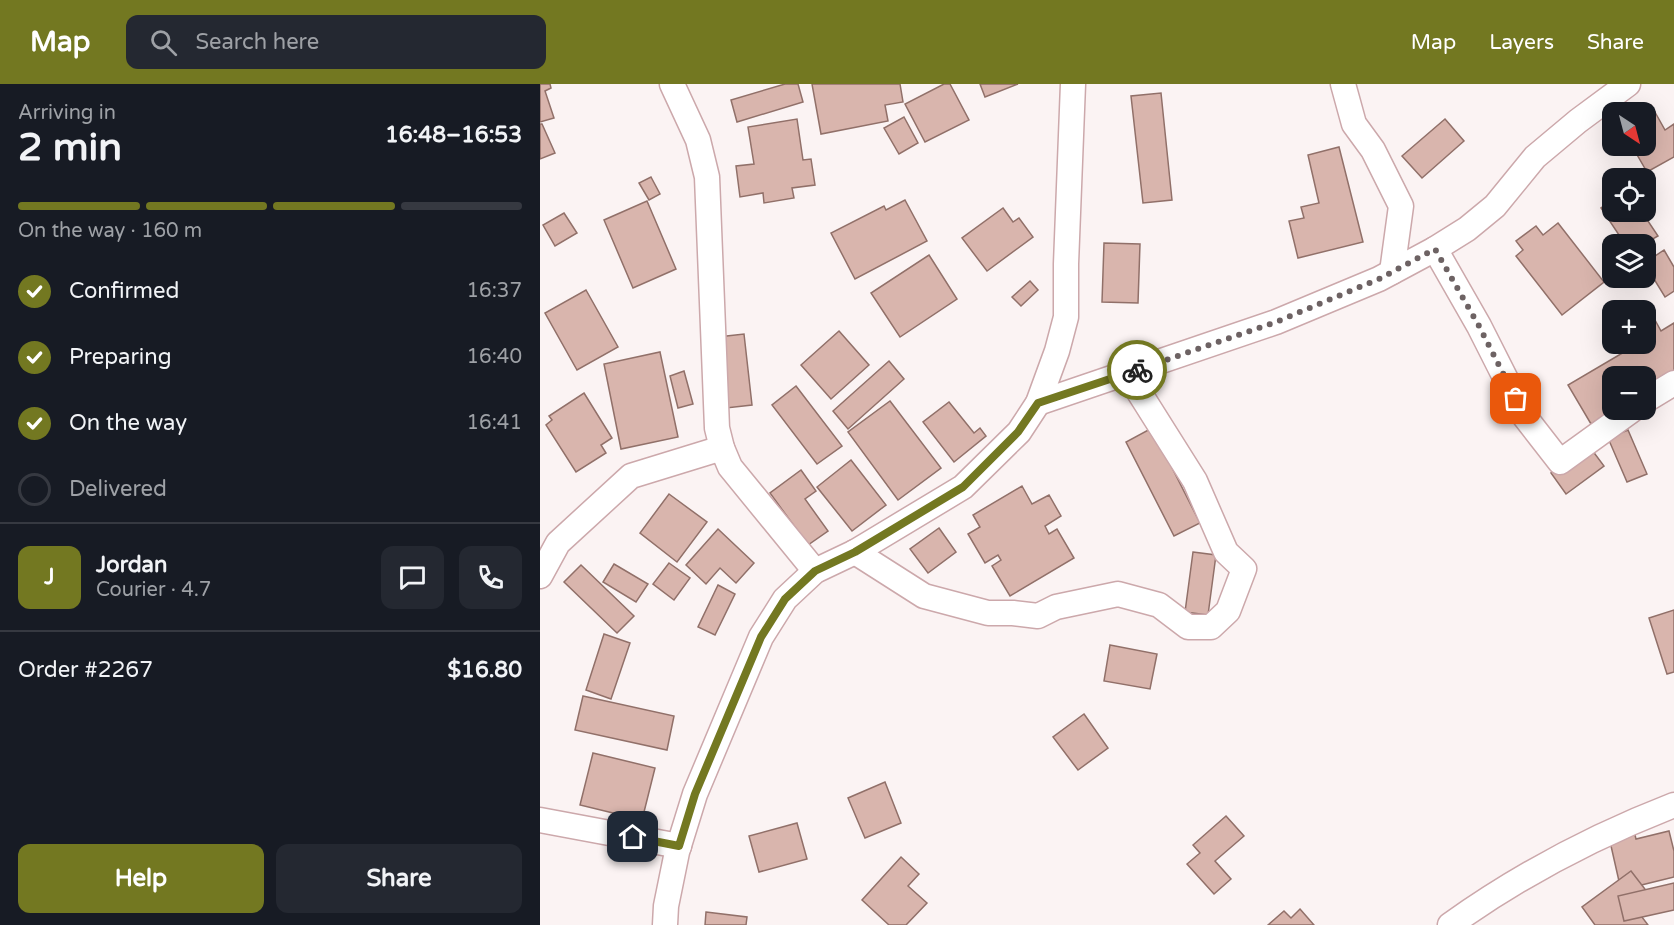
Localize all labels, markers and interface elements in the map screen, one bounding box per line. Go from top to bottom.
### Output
search box [126,15,546,69]
text: Map [30,25,90,59]
icon: search [147,26,180,59]
text: Search here [195,29,319,55]
text: Map [1411,30,1456,55]
text: Layers [1489,30,1554,55]
text: Share [1587,30,1644,55]
text: Arriving in [18,101,116,125]
north arrow [1602,102,1656,156]
map controls [1602,102,1656,420]
text: 16:48–16:53 [385,122,522,148]
text: 2 min [18,124,122,171]
button: locate [1602,168,1656,222]
text: On the way · 160 m [18,219,202,243]
button: layers [1602,234,1656,288]
icon: check [18,275,51,308]
text: Confirmed [69,278,179,304]
text: 16:37 [467,279,522,303]
button: + [1602,300,1656,354]
courier [1107,340,1167,400]
icon: check [18,341,51,374]
text: Preparing [69,344,172,370]
text: 16:40 [467,345,522,369]
icon: bike [1121,354,1154,387]
button: − [1602,366,1656,420]
pin [1490,373,1541,424]
icon: bag [1499,382,1532,415]
icon: check [18,407,51,440]
text: On the way [69,410,187,436]
text: 16:41 [467,411,522,435]
text: Delivered [69,476,167,502]
button: chat [381,546,444,609]
button: phone [459,546,522,609]
text: Jordan [96,552,167,578]
text: J [44,564,55,590]
text: Courier · 4.7 [96,578,211,602]
text: Order #2267 [18,657,153,683]
text: $16.80 [448,657,522,683]
pin [607,811,658,862]
icon: home [616,820,649,853]
button: Help [18,844,264,913]
button: Share [276,844,522,913]

